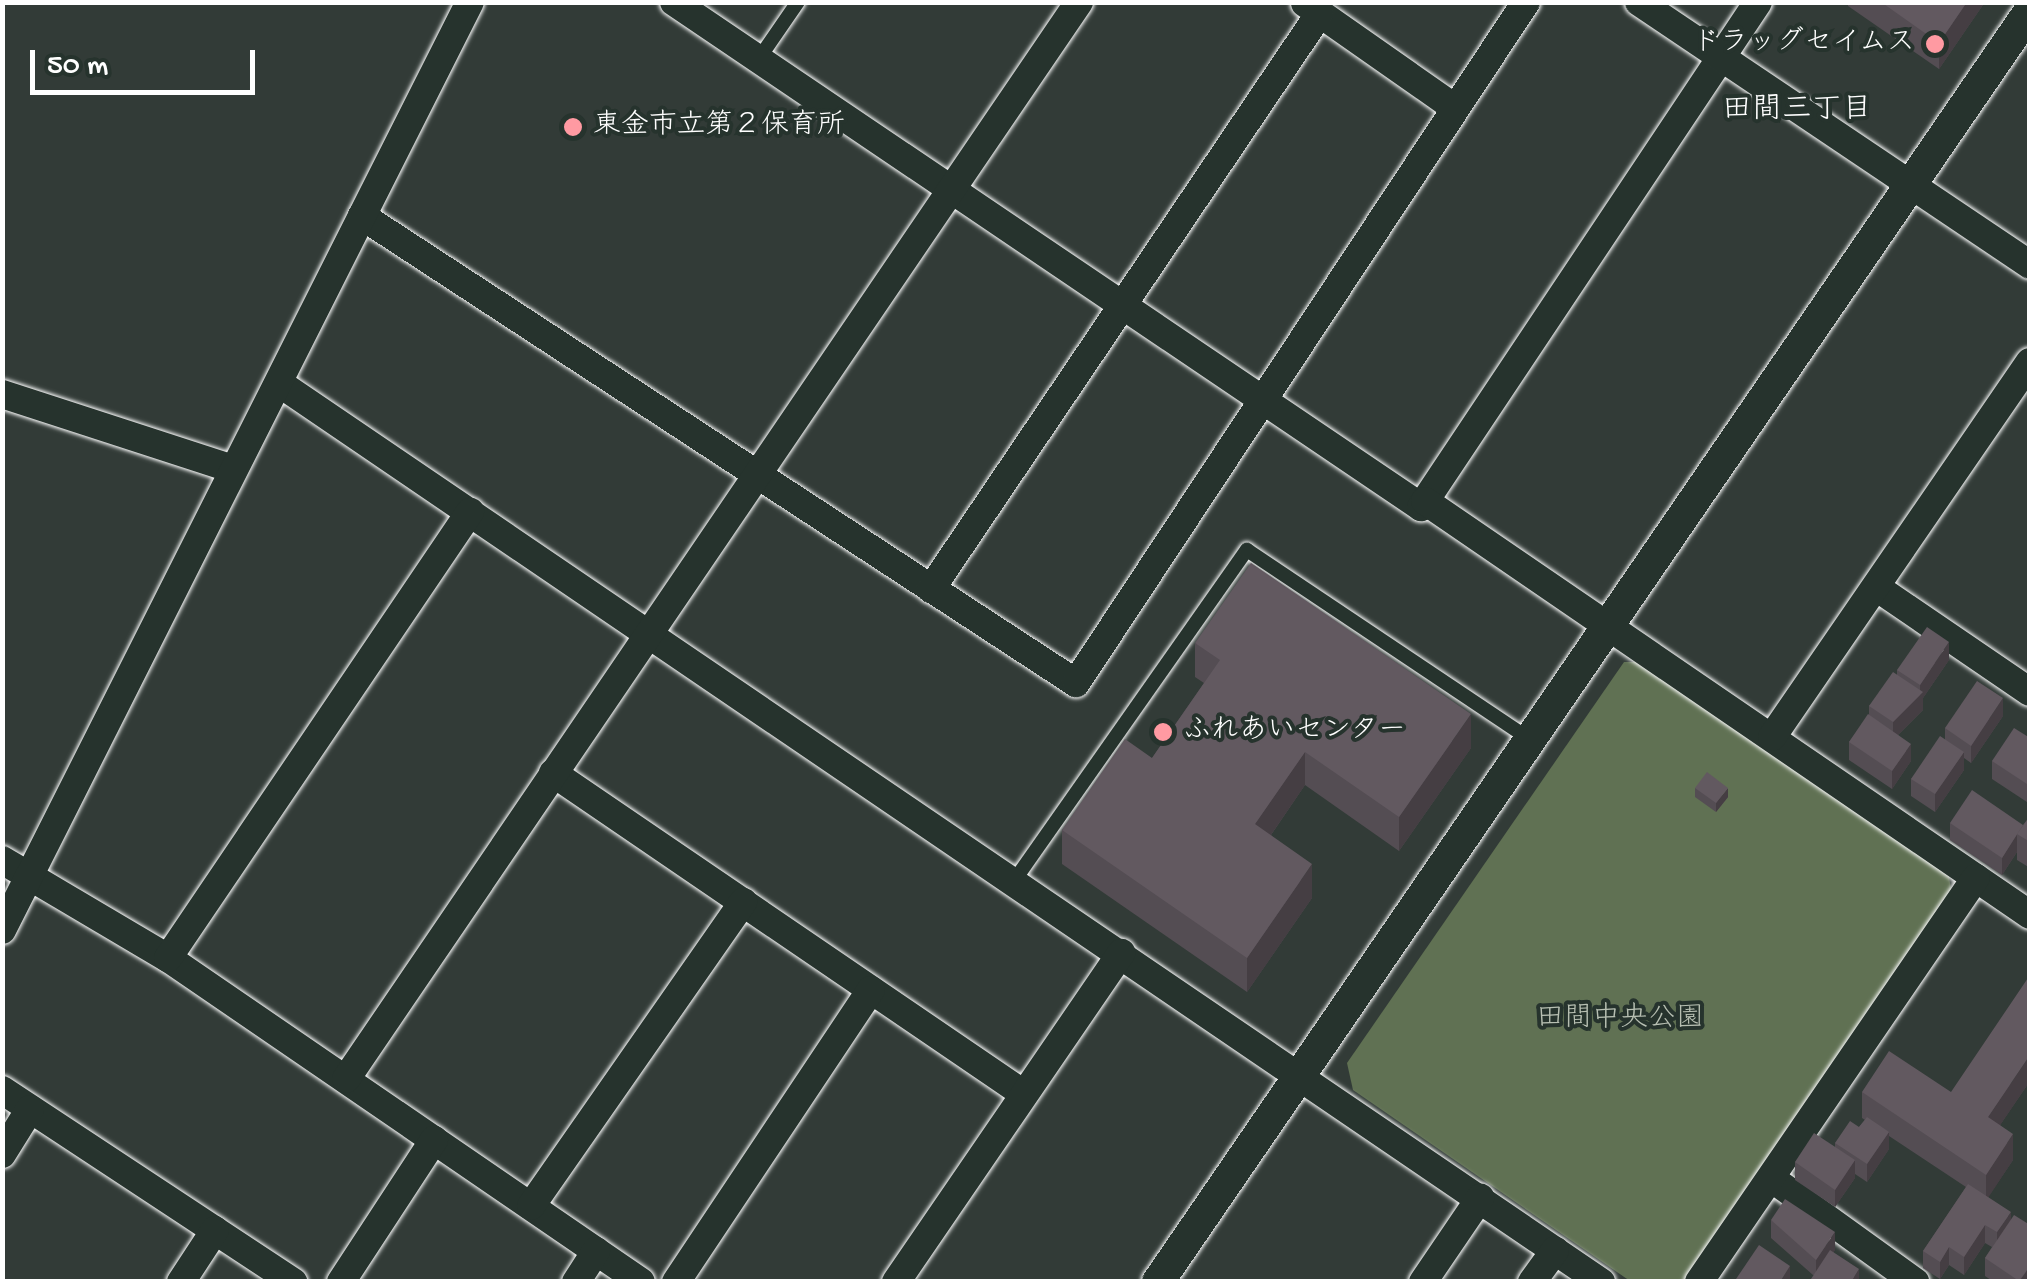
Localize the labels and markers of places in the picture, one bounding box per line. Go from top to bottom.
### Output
place label: ドラッグセイムス [1691,27,1915,61]
marker: ドラッグセイムス [1924,33,1946,55]
place label: 東金市立第２保育所 [593,110,845,144]
marker: 東金市立第２保育所 [562,116,584,138]
place label: ふれあいセンター [1183,715,1407,749]
marker: ふれあいセンター [1152,721,1174,743]

